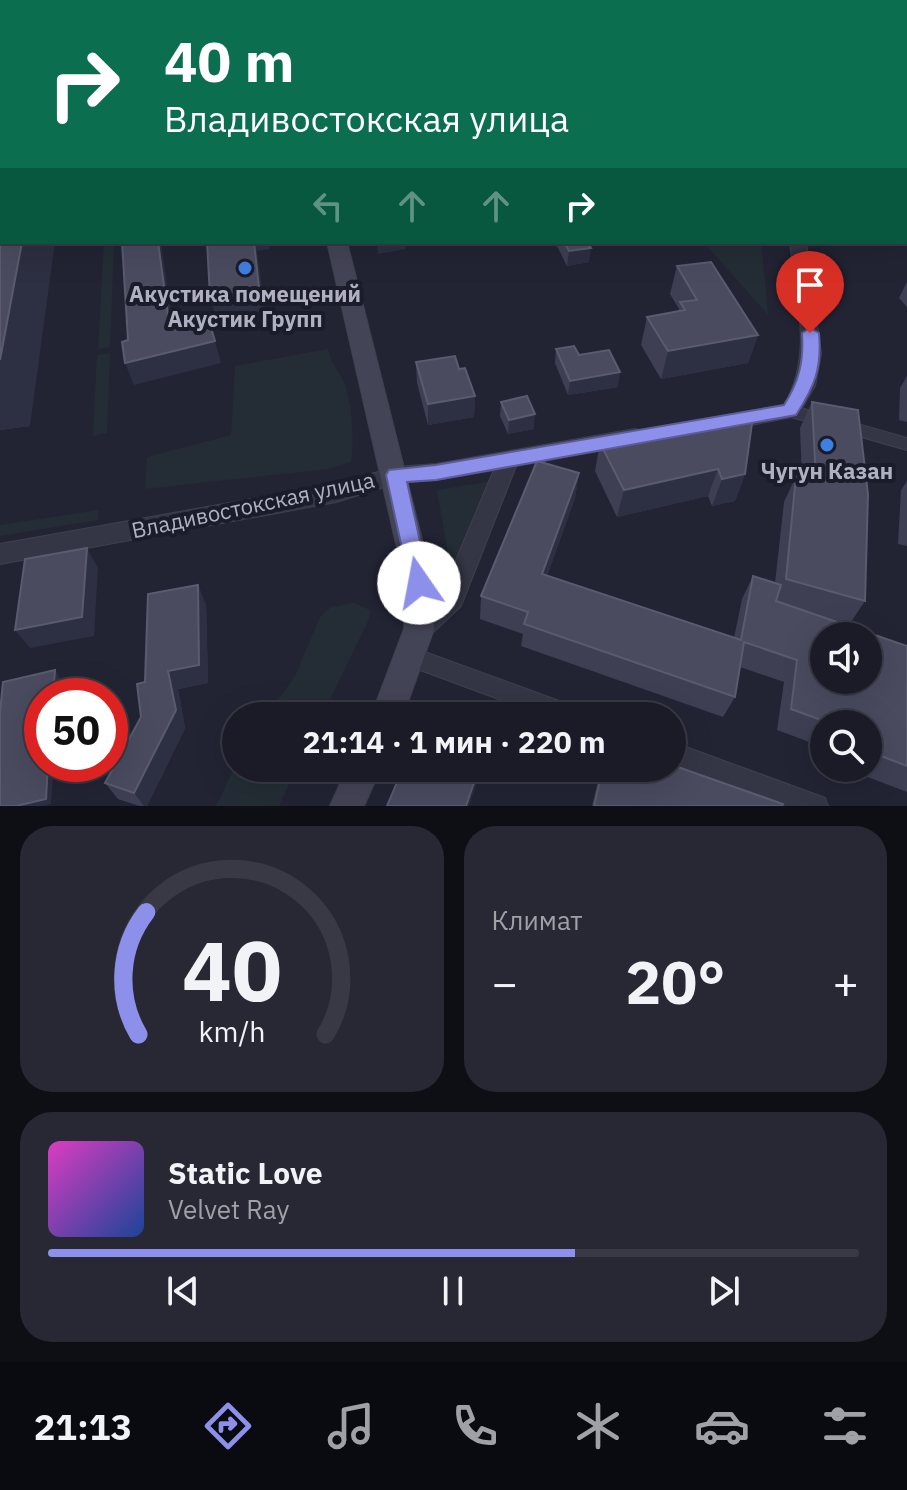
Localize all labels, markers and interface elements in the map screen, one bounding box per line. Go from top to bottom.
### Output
text: 40 m [164,25,294,97]
icon: right [32,32,136,136]
text: Владивостокская улица [164,95,569,142]
icon: left [306,184,350,228]
icon: ahead [390,184,434,228]
icon: ahead [474,184,518,228]
icon: right [558,184,602,228]
pin [776,251,844,333]
marker: Акустика помещений Акустик Групп [236,259,254,277]
icon: arrive [788,263,832,307]
place label: Акустика помещений Акустик Групп [129,279,361,333]
marker: Чугун Казан [818,436,836,454]
place label: Чугун Казан [761,456,893,485]
street label: Владивостокская улица [129,465,377,544]
position arrow [377,541,461,625]
map controls [810,622,882,782]
button: sound [810,622,882,694]
speed limit sign: 50 [24,678,128,782]
button: search [810,710,882,782]
text: 21:14 · 1 мин · 220 m [302,722,606,761]
text: Климат [492,903,583,937]
text: 40 [182,916,282,1024]
text: 20° [625,942,725,1021]
text: − [492,954,518,1011]
text: + [833,954,859,1011]
text: km/h [198,1013,265,1050]
text: Static Love [168,1153,323,1192]
text: Velvet Ray [168,1192,289,1226]
icon: previous [161,1269,205,1313]
icon: pause [431,1269,475,1313]
icon: next [702,1269,746,1313]
icon: directions [200,1398,256,1454]
icon: music [323,1398,379,1454]
icon: phone [447,1398,503,1454]
icon: climate [570,1398,626,1454]
icon: car [694,1398,750,1454]
icon: filters [817,1398,873,1454]
text: 21:13 [34,1403,132,1450]

